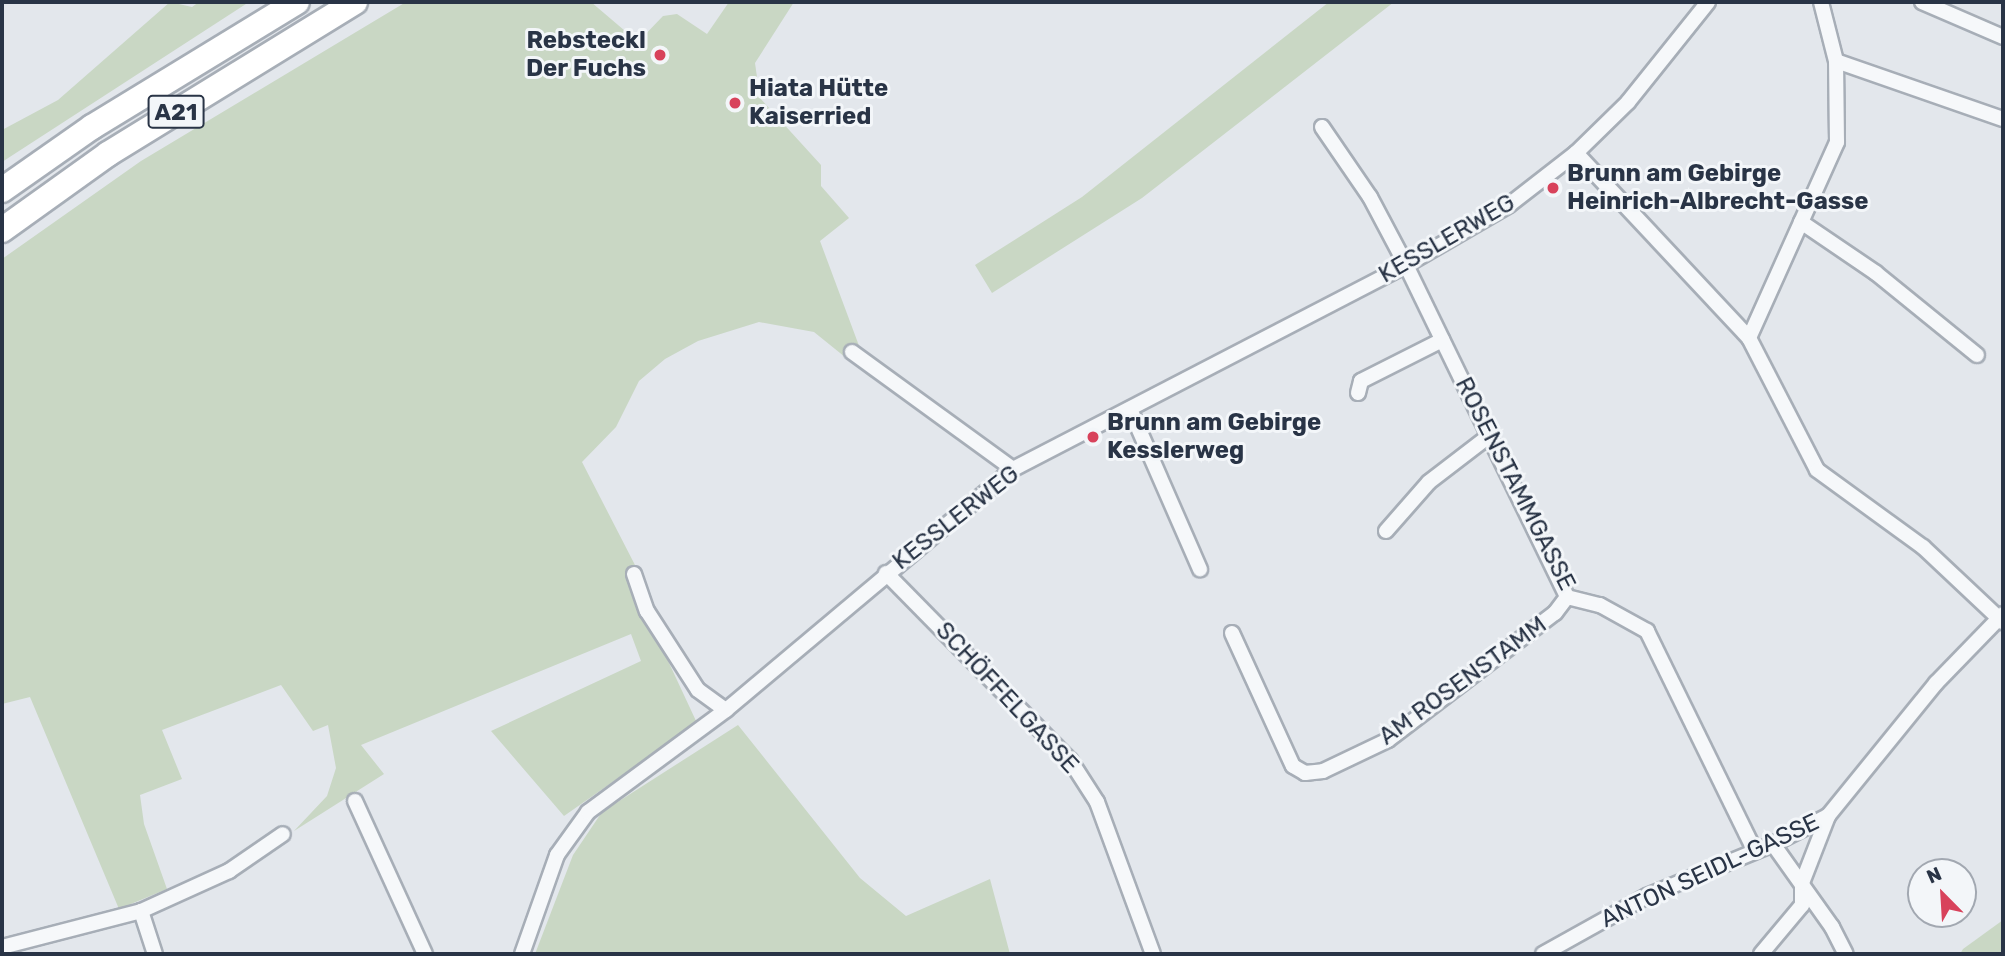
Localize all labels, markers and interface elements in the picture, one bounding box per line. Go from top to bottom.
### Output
place label: Rebsteckl Der Fuchs [525,27,646,83]
marker: Rebsteckl Der Fuchs [652,47,668,63]
place label: Hiata Hütte Kaiserried [749,75,888,131]
road number: A21 [146,92,206,132]
marker: Hiata Hütte Kaiserried [727,95,743,111]
place label: Brunn am Gebirge Heinrich-Albrecht-Gasse [1567,160,1869,216]
marker: Brunn am Gebirge Heinrich-Albrecht-Gasse [1545,180,1561,196]
street label: KESSLERWEG [1374,188,1520,290]
street label: ROSENSTAMMGASSE [1449,373,1581,595]
place label: Brunn am Gebirge Kesslerweg [1107,409,1321,465]
marker: Brunn am Gebirge Kesslerweg [1085,429,1101,445]
street label: KESSLERWEG [887,460,1025,576]
street label: AM ROSENSTAMM [1374,611,1552,751]
street label: SCHÖFFELGASSE [930,616,1084,780]
street label: ANTON SEIDL-GASSE [1596,808,1824,934]
north arrow [1907,858,1977,928]
text: N [1923,862,1945,888]

